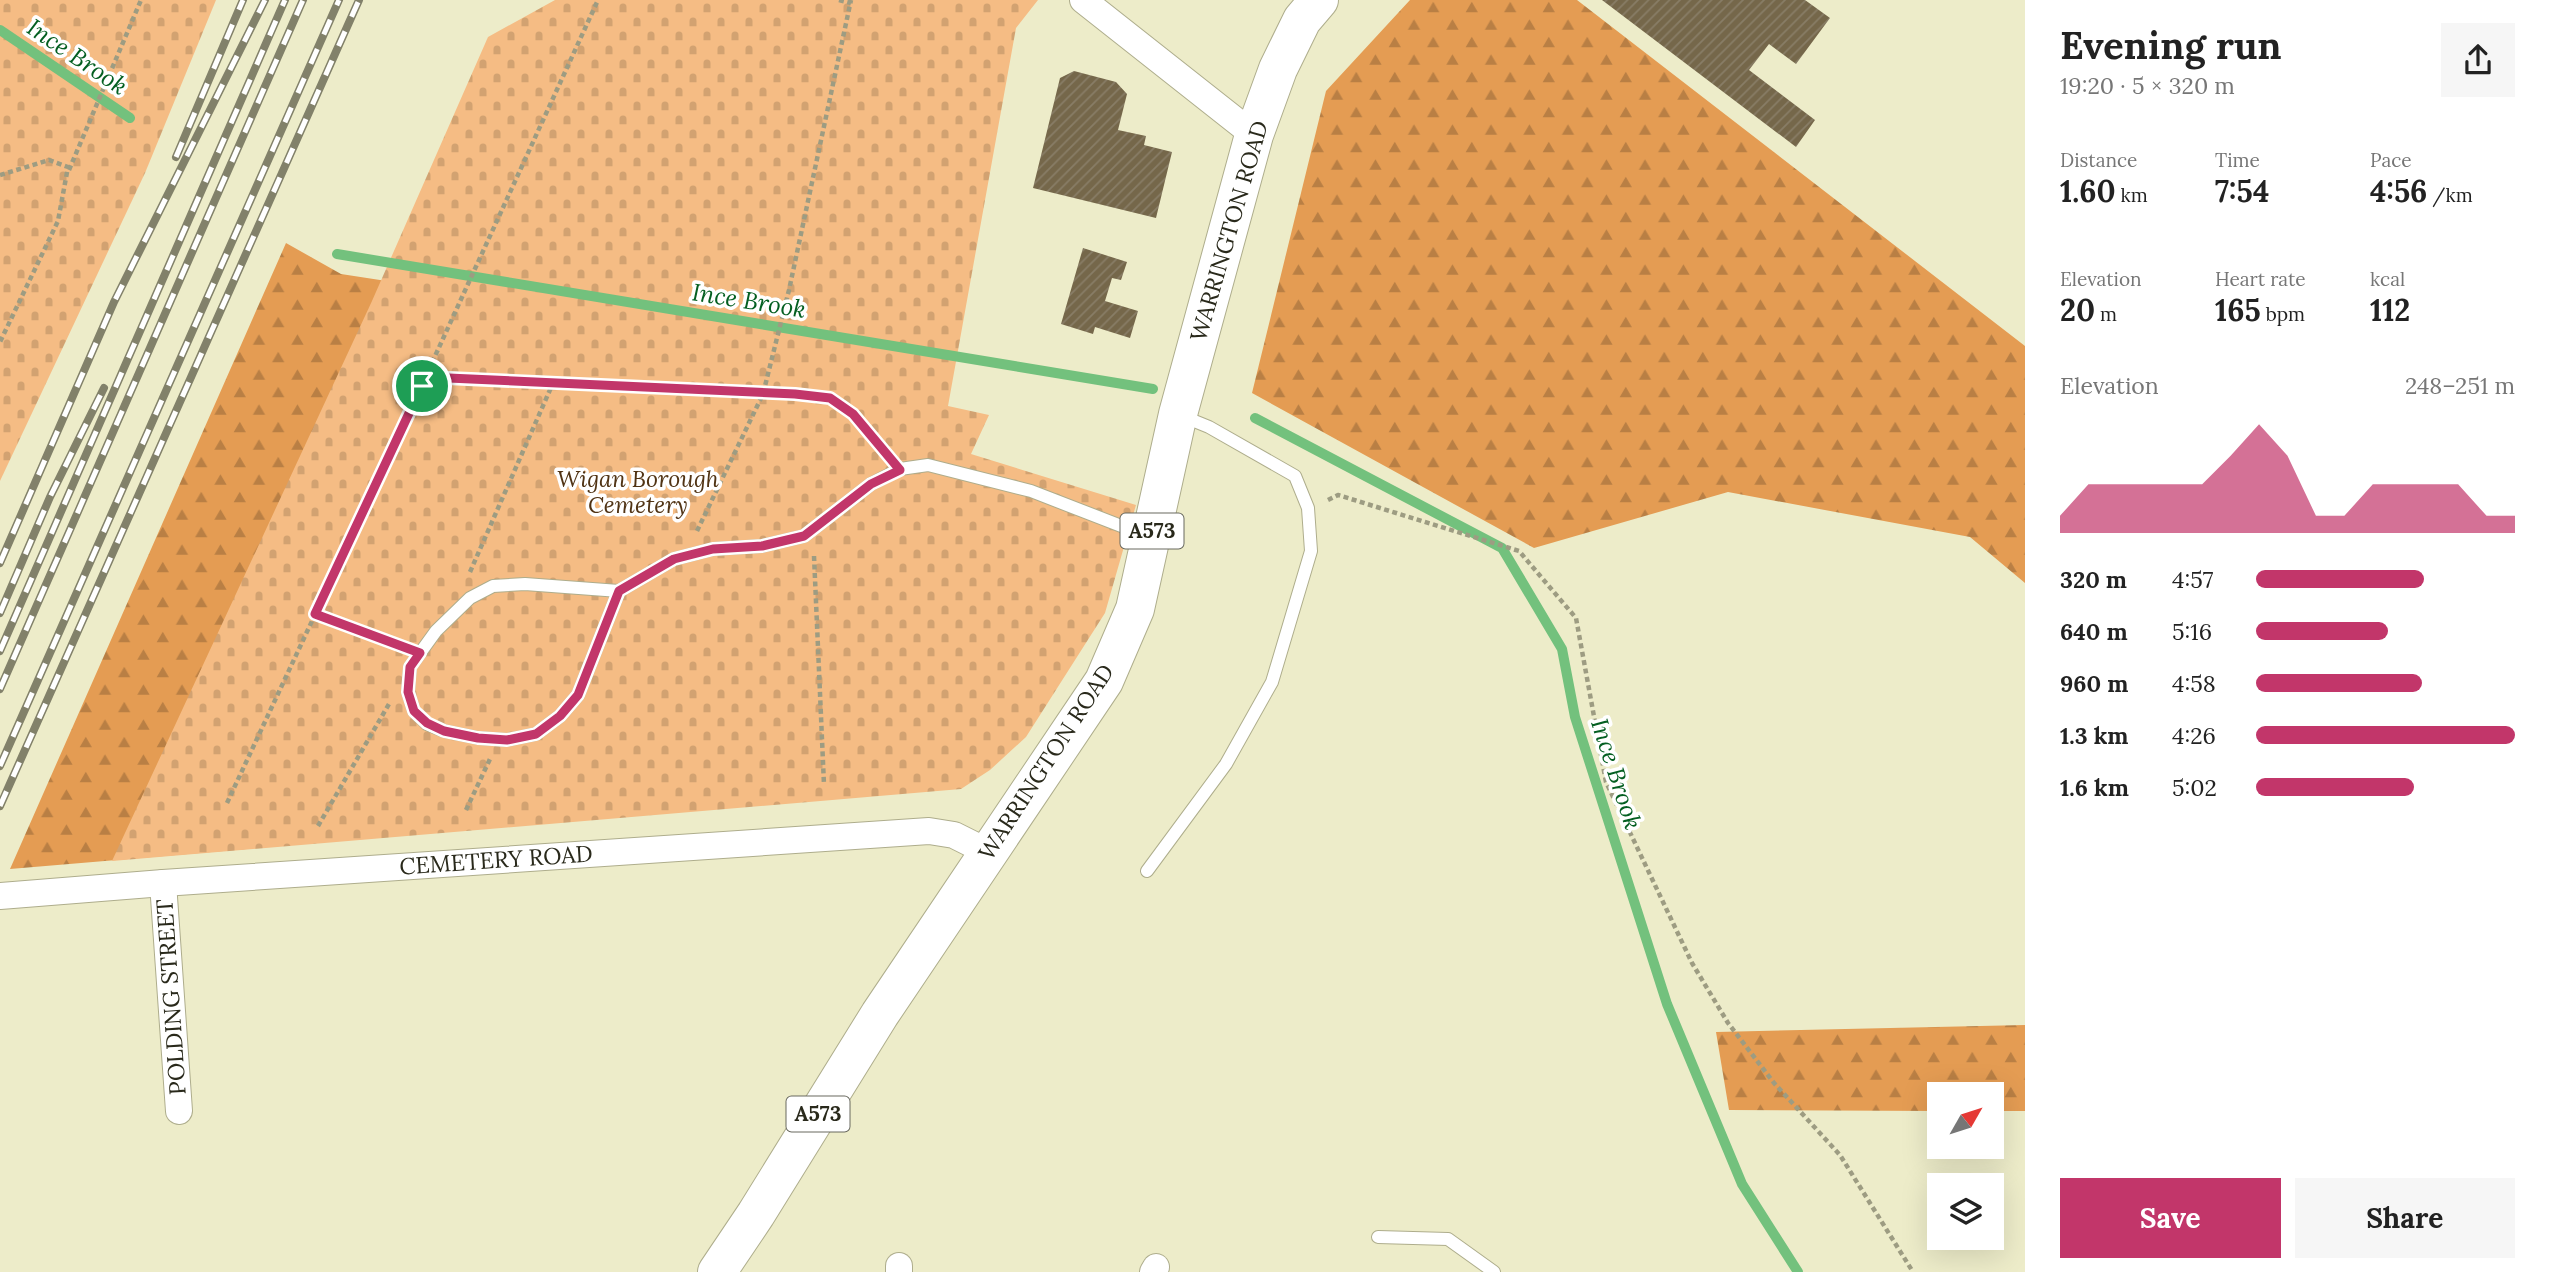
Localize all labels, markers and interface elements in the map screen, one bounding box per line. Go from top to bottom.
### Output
water label: Ince Brook [21,12,133,102]
text: Evening run [2060,21,2282,69]
button: share [2441,23,2515,97]
text: 19:20 · 5 × 320 m [2060,71,2235,100]
street label: WARRINGTON ROAD [1183,117,1274,344]
text: Distance [2060,148,2137,172]
text: Time [2215,148,2260,172]
text: Pace [2370,148,2412,172]
text: 1.60 [2060,172,2116,210]
text: 7:54 [2215,172,2270,210]
text: 4:56 [2370,172,2427,210]
text: km [2116,183,2148,207]
text: /km [2427,183,2473,207]
text: Elevation [2060,267,2142,291]
text: Heart rate [2215,267,2306,291]
text: kcal [2370,267,2405,291]
water label: Ince Brook [690,276,808,325]
text: 20 [2060,291,2095,329]
text: 165 [2215,291,2261,329]
text: 112 [2370,291,2410,329]
text: m [2095,302,2117,326]
text: bpm [2261,302,2305,326]
pin [392,356,452,416]
icon: arrive [403,367,441,405]
text: Elevation [2060,371,2159,400]
text: 248–251 m [2405,371,2515,400]
park label: Wigan Borough Cemetery [557,464,719,519]
road number: A573 [1120,514,1184,548]
text: 320 m [2060,565,2127,594]
text: 4:57 [2172,565,2213,594]
text: 640 m [2060,617,2128,646]
text: 5:16 [2172,617,2212,646]
street label: WARRINGTON ROAD [971,658,1120,865]
text: 960 m [2060,669,2128,698]
text: 4:58 [2172,669,2216,698]
water label: Ince Brook [1584,715,1649,833]
text: 1.3 km [2060,721,2128,750]
text: 4:26 [2172,721,2216,750]
text: 1.6 km [2060,773,2129,802]
text: 5:02 [2172,773,2217,802]
street label: CEMETERY ROAD [398,838,594,881]
street label: POLDING STREET [149,898,192,1096]
north arrow [1927,1082,2004,1158]
map controls [1927,1082,2004,1250]
road number: A573 [786,1096,850,1132]
button: layers [1927,1173,2004,1250]
button: Save [2060,1178,2281,1258]
button: Share [2295,1178,2515,1258]

